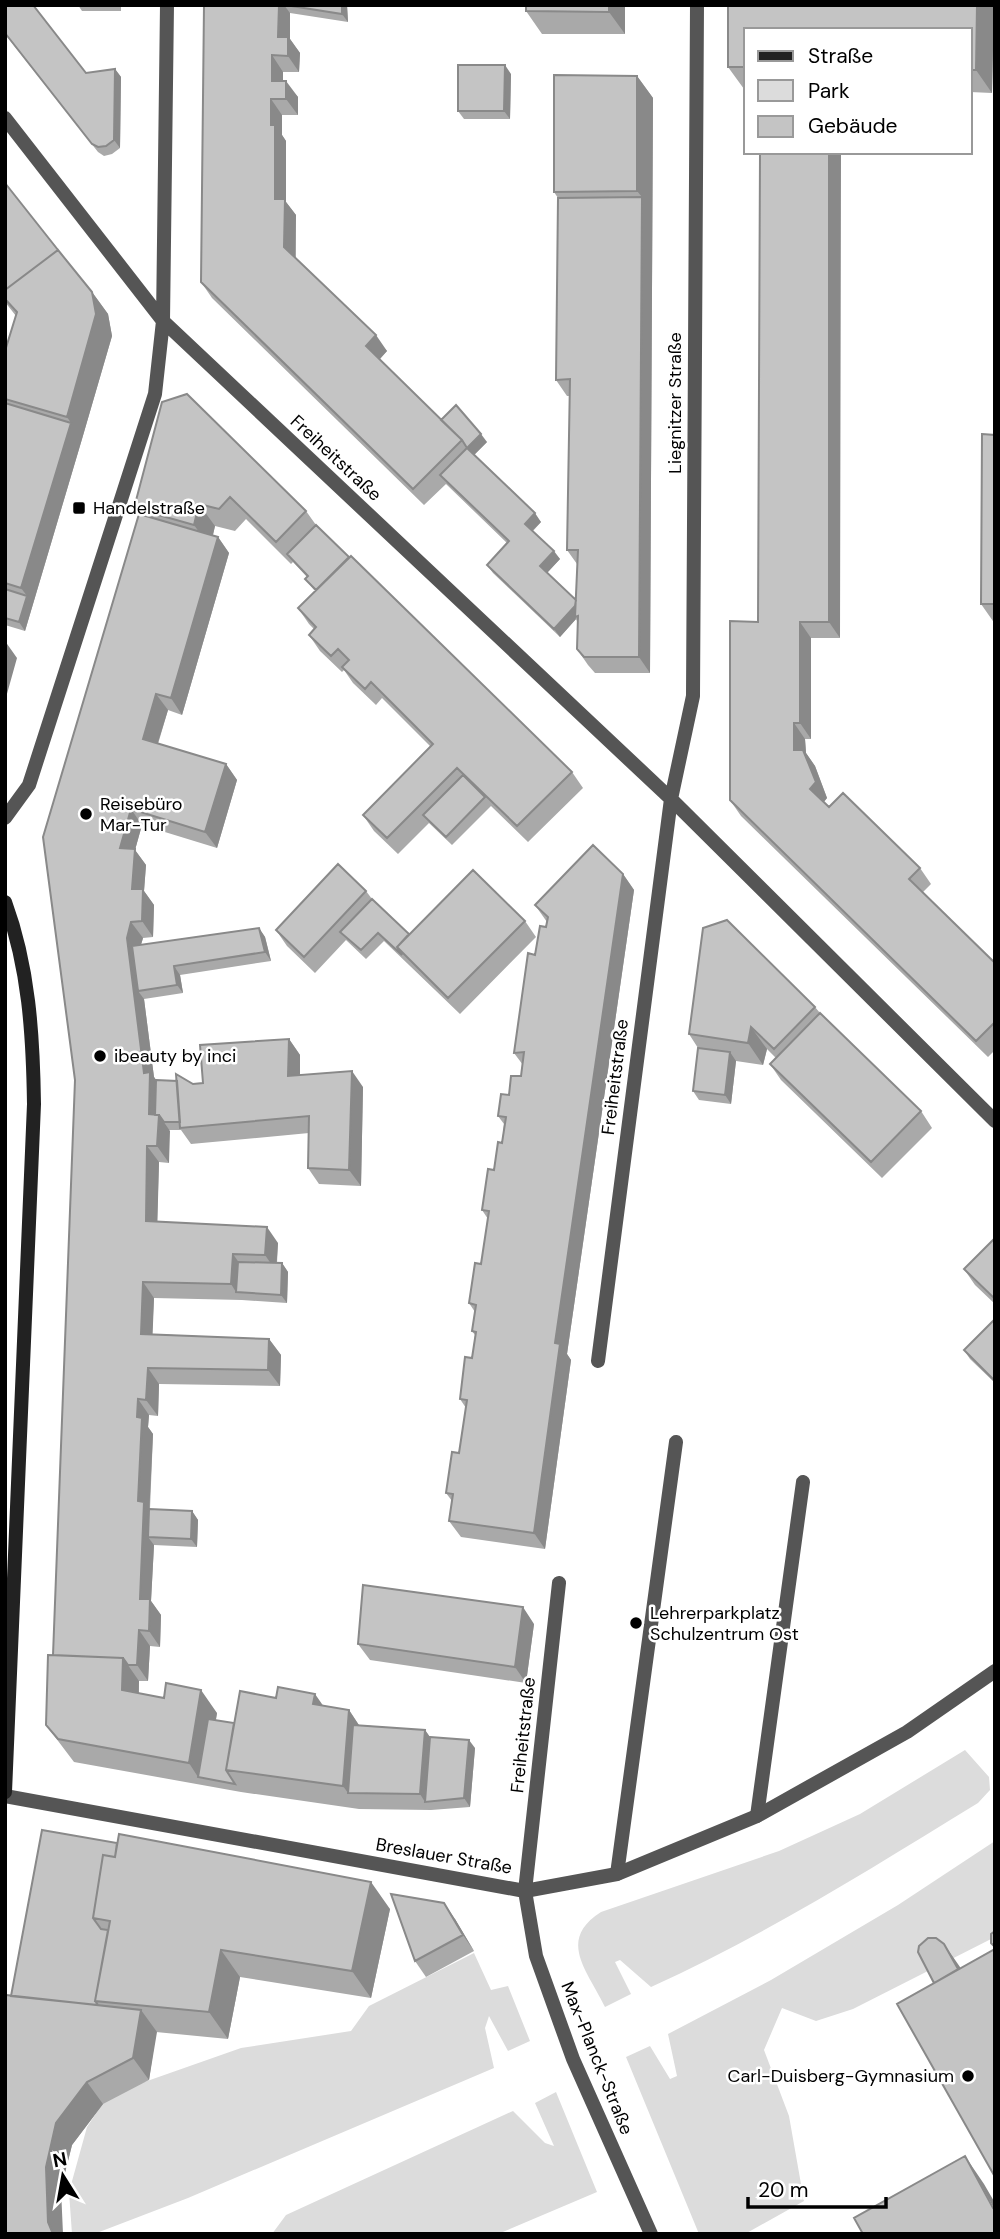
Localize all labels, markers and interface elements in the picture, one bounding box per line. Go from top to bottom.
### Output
legend [744,28,972,154]
text: Straße [808,42,873,70]
text: Park [808,77,850,105]
text: Gebäude [808,112,898,140]
street label: Liegnitzer Straße [663,332,687,474]
street label: Freiheitstraße [285,410,387,506]
place label: Handelstraße [93,496,205,520]
marker: Handelstraße [71,500,87,516]
place label: Reisebüro Mar-Tur [100,792,183,837]
marker: Reisebüro Mar-Tur [78,806,94,822]
street label: Freiheitstraße [596,1018,634,1136]
place label: ibeauty by inci [114,1044,236,1068]
marker: ibeauty by inci [92,1048,108,1064]
place label: Lehrerparkplatz Schulzentrum Ost [650,1601,799,1646]
marker: Lehrerparkplatz Schulzentrum Ost [628,1615,644,1631]
street label: Freiheitstraße [505,1676,541,1794]
street label: Breslauer Straße [374,1832,514,1880]
street label: Max-Planck-Straße [555,1978,639,2138]
place label: Carl-Duisberg-Gymnasium [728,2064,954,2088]
marker: Carl-Duisberg-Gymnasium [960,2068,976,2084]
north arrow [28,2141,98,2211]
text: N [51,2146,69,2173]
scale bar [748,2166,886,2210]
text: 20 m [758,2176,809,2204]

